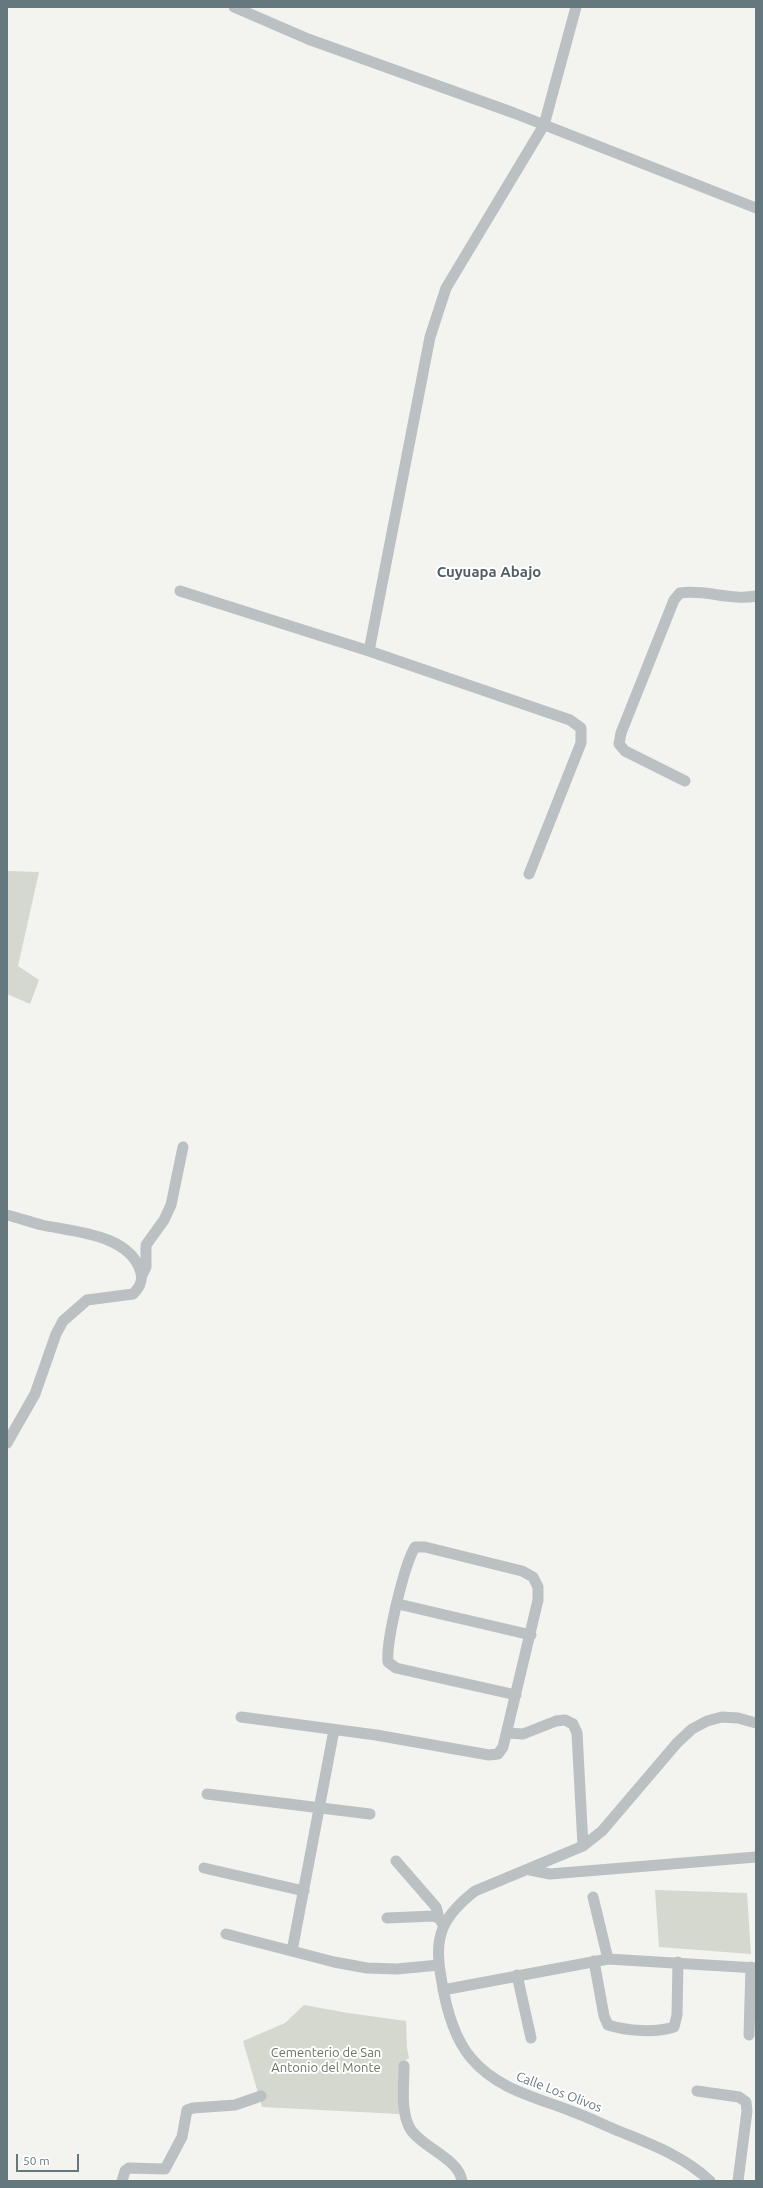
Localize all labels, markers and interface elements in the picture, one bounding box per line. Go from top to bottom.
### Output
district label: Cuyuapa Abajo [437,563,541,581]
park label: Cementerio de San Antonio del Monte [271,2045,381,2076]
street label: Calle Los Olivos [514,2068,604,2116]
scale bar [18,2146,81,2172]
text: 50 m [23,2154,50,2167]

